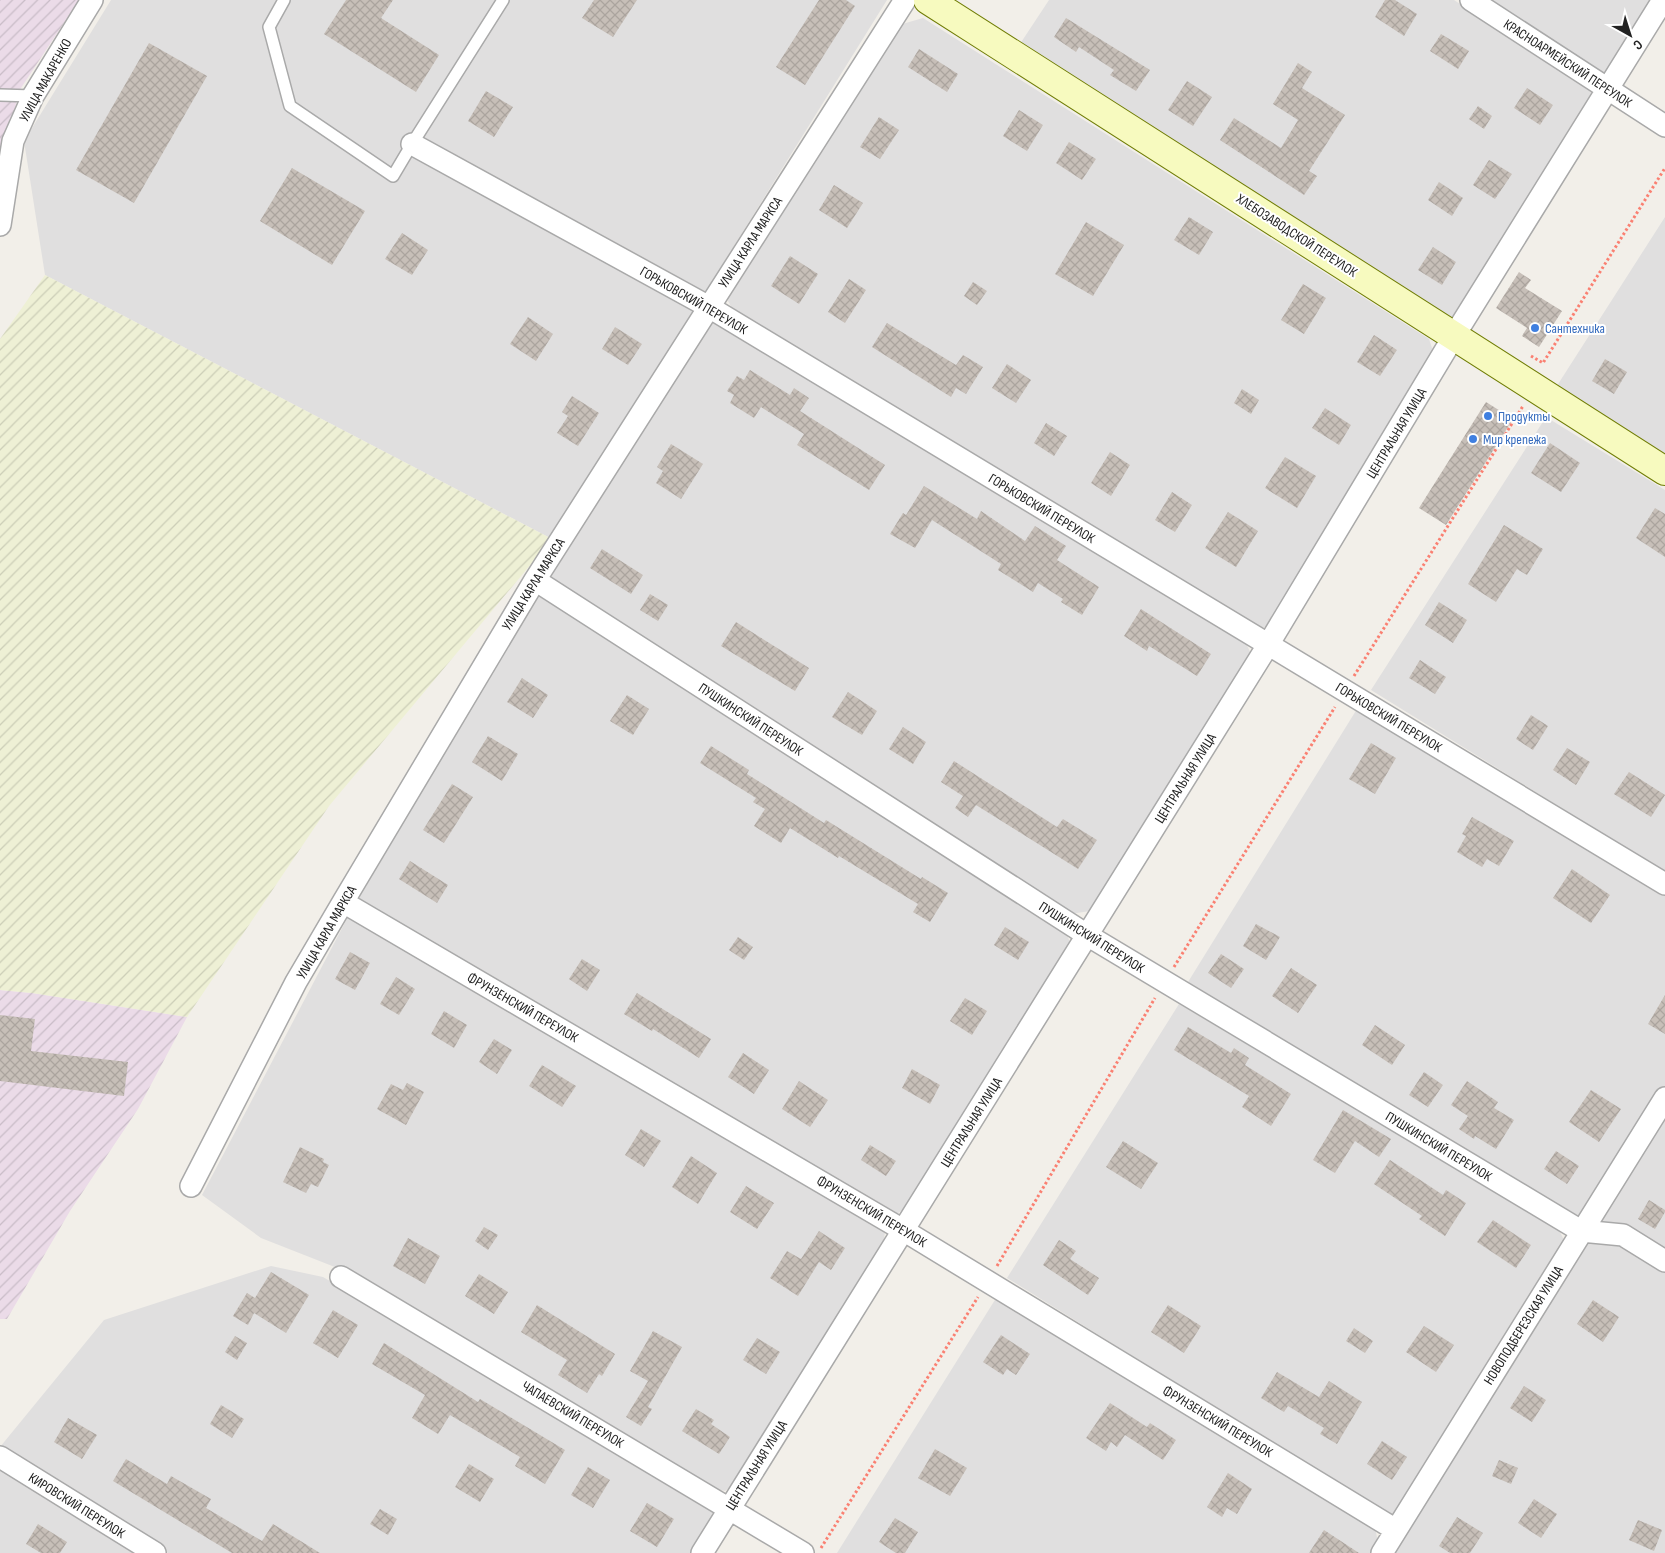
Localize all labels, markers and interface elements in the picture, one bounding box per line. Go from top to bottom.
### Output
north arrow [1605,10,1655,60]
street label: КРАСНОАРМЕЙСКИЙ ПЕРЕУЛОК [1500,16,1636,112]
street label: УЛИЦА МАКАРЕНКО [16,36,75,125]
text: С [1630,36,1646,54]
street label: ХЛЕБОЗАВОДСКОЙ ПЕРЕУЛОК [1232,189,1361,281]
street label: УЛИЦА КАРЛА МАРКСА [715,193,787,291]
street label: ГОРЬКОВСКИЙ ПЕРЕУЛОК [637,263,751,338]
place label: Сантехника [1545,320,1605,337]
marker: Сантехника [1529,322,1541,334]
street label: ЦЕНТРАЛЬНАЯ УЛИЦА [1363,384,1431,482]
place label: Продукты [1498,408,1550,425]
marker: Продукты [1482,410,1494,422]
place label: Мир крепежа [1483,431,1546,448]
marker: Мир крепежа [1467,433,1479,445]
street label: ГОРЬКОВСКИЙ ПЕРЕУЛОК [985,470,1099,547]
street label: УЛИЦА КАРЛА МАРКСА [498,534,569,633]
street label: ПУШКИНСКИЙ ПЕРЕУЛОК [695,679,807,760]
street label: ГОРЬКОВСКИЙ ПЕРЕУЛОК [1332,679,1446,756]
street label: ЦЕНТРАЛЬНАЯ УЛИЦА [1151,729,1220,826]
street label: УЛИЦА КАРЛА МАРКСА [293,882,361,982]
street label: ПУШКИНСКИЙ ПЕРЕУЛОК [1036,898,1148,977]
street label: ФРУНЗЕНСКИЙ ПЕРЕУЛОК [464,969,582,1046]
street label: ЦЕНТРАЛЬНАЯ УЛИЦА [937,1073,1006,1170]
street label: ПУШКИНСКИЙ ПЕРЕУЛОК [1382,1108,1496,1185]
street label: ФРУНЗЕНСКИЙ ПЕРЕУЛОК [814,1172,930,1251]
street label: НОВОПОДБЕРЕЗСКАЯ УЛИЦА [1480,1262,1567,1388]
street label: ЧАПАЕВСКИЙ ПЕРЕУЛОК [519,1377,628,1452]
street label: ФРУНЗЕНСКИЙ ПЕРЕУЛОК [1160,1382,1276,1461]
street label: ЦЕНТРАЛЬНАЯ УЛИЦА [722,1416,791,1513]
street label: КИРОВСКИЙ ПЕРЕУЛОК [25,1469,129,1542]

